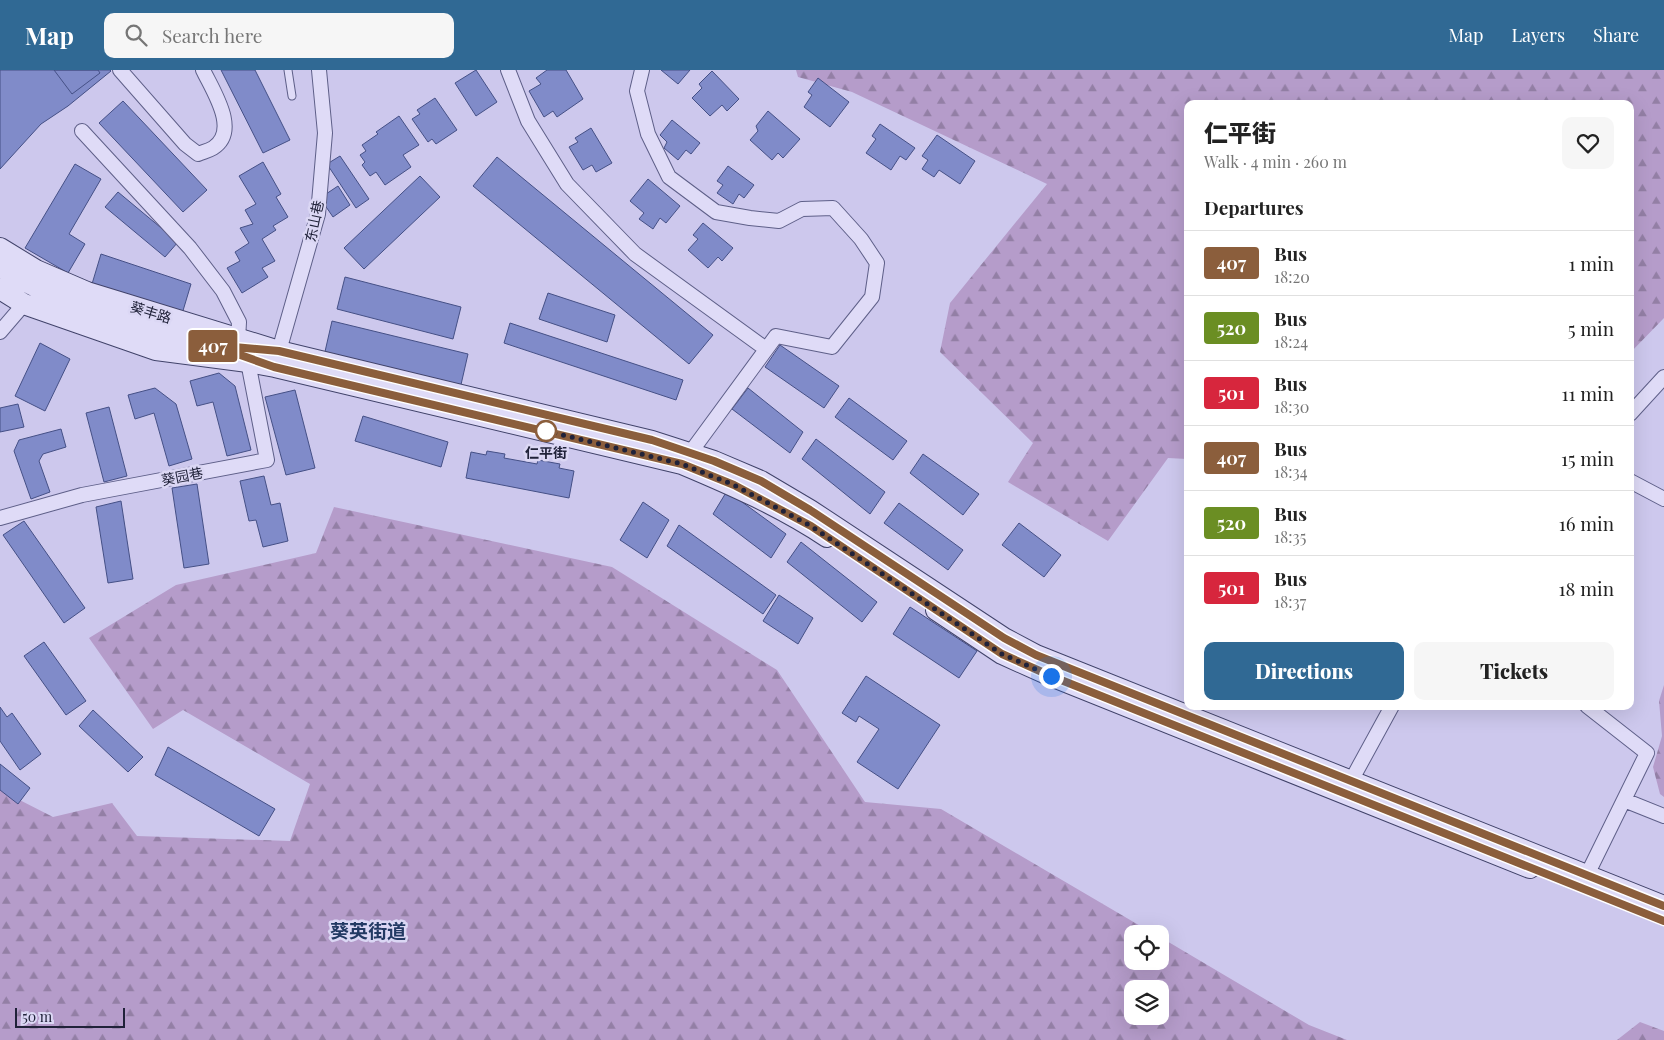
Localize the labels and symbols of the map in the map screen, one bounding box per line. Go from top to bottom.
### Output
street label: 东山巷 [300,198,328,244]
street label: 葵丰路 [128,297,174,327]
line badge: 407 [184,330,242,362]
marker: 仁平街 [535,420,557,442]
place label: 仁平街 [525,443,567,462]
street label: 葵园巷 [160,463,204,489]
your location [1039,664,1064,689]
district label: 葵英街道 [330,917,406,943]
scale bar [15,1005,125,1028]

